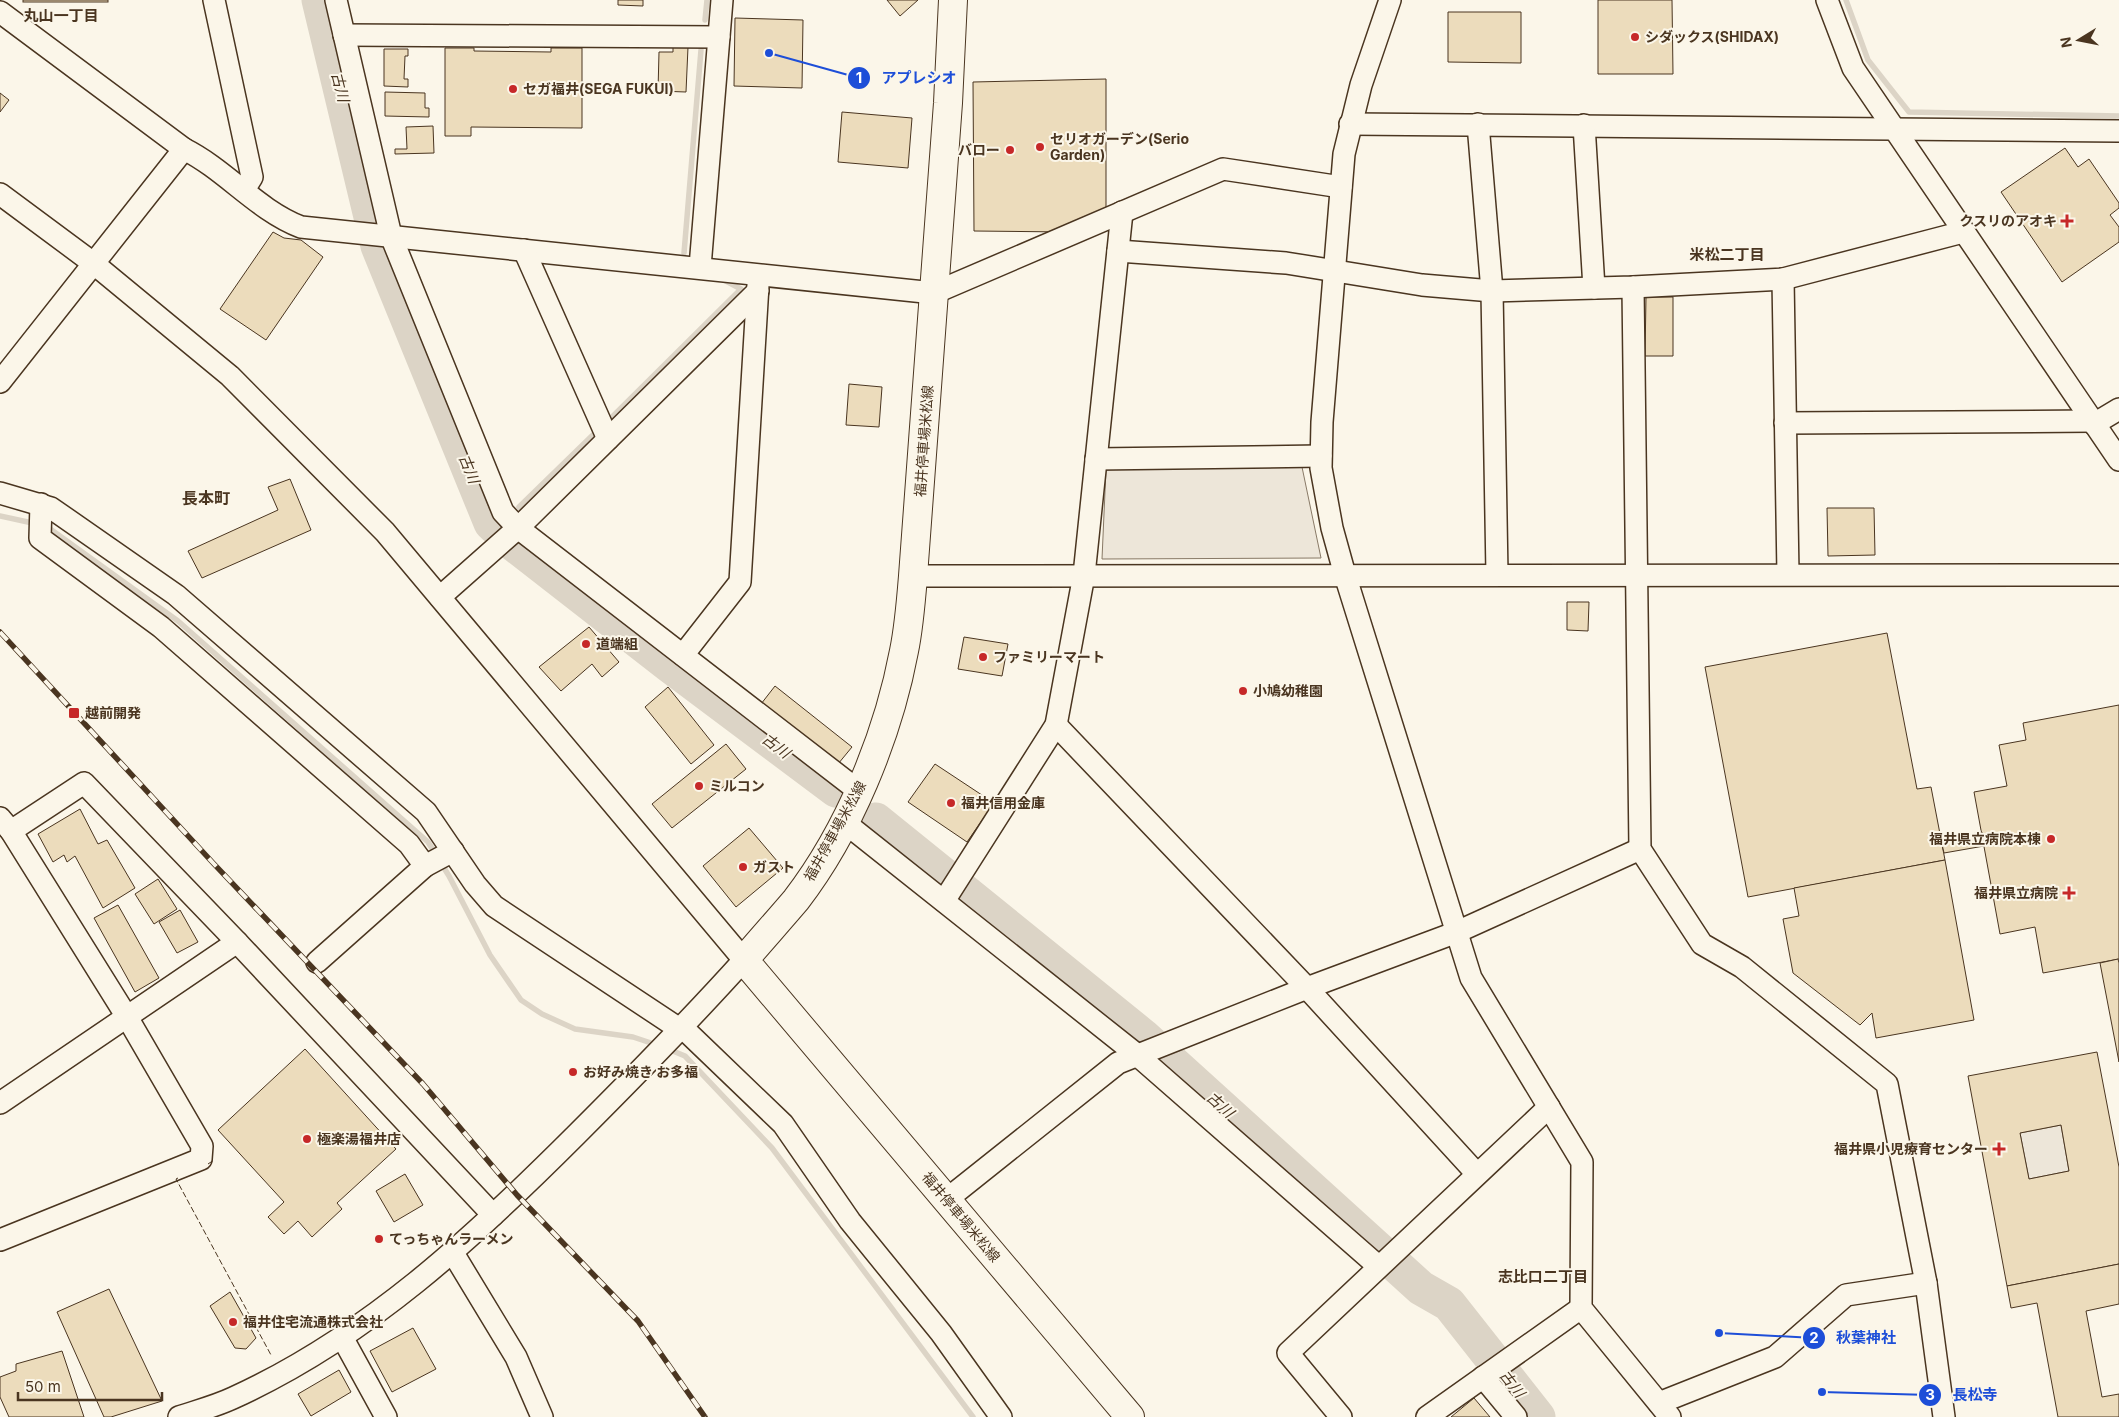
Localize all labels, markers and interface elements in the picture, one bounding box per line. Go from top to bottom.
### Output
district label: 丸山一丁目 [23,6,99,25]
north arrow [2054,15,2104,65]
place label: シダックス(SHIDAX) [1645,28,1779,45]
marker: シダックス(SHIDAX) [1629,31,1641,43]
text: N [2056,36,2075,49]
callout: アプレシオ [847,63,967,93]
text: 1 [856,68,862,87]
text: アプレシオ [881,68,957,87]
water label: 古川 [328,70,354,106]
place label: セガ福井(SEGA FUKUI) [523,80,674,97]
marker: セガ福井(SEGA FUKUI) [507,83,519,95]
place label: セリオガーデン(Serio Garden) [1050,130,1189,163]
place label: バロー [958,141,1000,158]
marker: セリオガーデン(Serio Garden) [1034,141,1046,153]
marker: バロー [1004,144,1016,156]
place label: クスリのアオキ [1959,212,2057,229]
marker: クスリのアオキ [2061,215,2073,227]
district label: 米松二丁目 [1689,245,1765,264]
street label: 福井停車場米松線 [911,385,936,497]
water label: 古川 [455,451,485,488]
district label: 長本町 [182,488,230,508]
place label: 道端組 [596,635,638,652]
marker: 道端組 [580,638,592,650]
place label: ファミリーマート [993,648,1105,665]
marker: ファミリーマート [977,651,989,663]
place label: 小鳩幼稚園 [1253,682,1323,699]
marker: 小鳩幼稚園 [1237,685,1249,697]
place label: 越前開発 [85,704,141,721]
marker: 越前開発 [67,706,81,720]
water label: 古川 [759,729,796,763]
place label: ミルコン [709,777,765,794]
street label: 福井停車場米松線 [800,778,869,884]
marker: ミルコン [693,780,705,792]
place label: 福井信用金庫 [961,794,1045,811]
marker: 福井信用金庫 [945,797,957,809]
place label: 福井県立病院本棟 [1929,830,2041,847]
marker: 福井県立病院本棟 [2045,833,2057,845]
place label: ガスト [753,858,795,875]
marker: ガスト [737,861,749,873]
place label: 福井県立病院 [1974,884,2058,901]
marker: 福井県立病院 [2062,886,2076,900]
place label: お好み焼き お多福 [583,1063,698,1080]
marker: お好み焼き お多福 [567,1066,579,1078]
water label: 古川 [1203,1088,1239,1123]
place label: 極楽湯福井店 [317,1130,401,1147]
marker: 極楽湯福井店 [301,1133,313,1145]
place label: 福井県小児療育センター [1834,1140,1988,1157]
marker: 福井県小児療育センター [1992,1142,2006,1156]
street label: 福井停車場米松線 [919,1168,1004,1265]
place label: てっちゃんラーメン [389,1230,514,1247]
marker: てっちゃんラーメン [373,1233,385,1245]
district label: 志比口二丁目 [1498,1267,1588,1286]
place label: 福井住宅流通株式会社 [243,1313,383,1330]
marker: 福井住宅流通株式会社 [227,1316,239,1328]
callout: 秋葉神社 [1801,1323,1906,1353]
text: 2 [1809,1328,1819,1347]
text: 秋葉神社 [1836,1328,1896,1347]
water label: 古川 [1496,1366,1530,1403]
scale bar [18,1370,161,1402]
text: 50 m [25,1377,61,1396]
callout: 長松寺 [1918,1380,2008,1410]
text: 3 [1925,1385,1935,1404]
text: 長松寺 [1952,1385,1998,1404]

